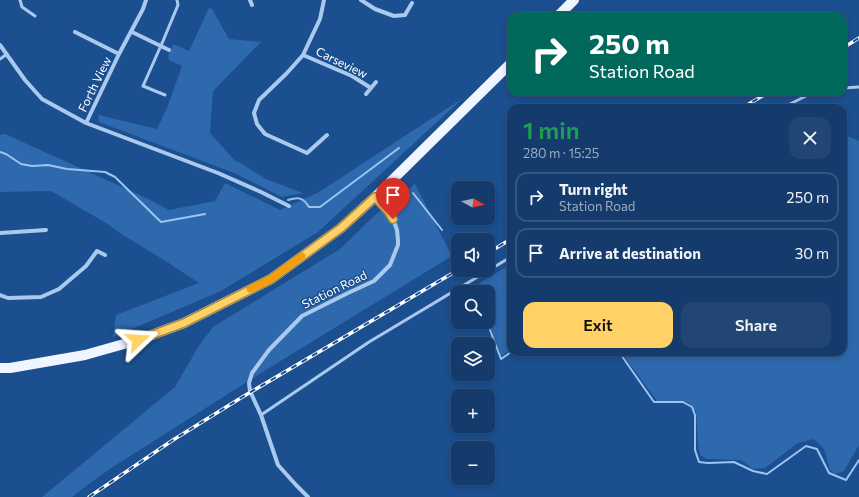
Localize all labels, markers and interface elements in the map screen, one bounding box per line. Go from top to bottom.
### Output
text: 250 m [589,26,670,60]
icon: right [523,28,575,80]
street label: Carseview [314,43,370,81]
street label: Forth View [75,54,114,114]
text: Station Road [589,60,695,82]
text: 1 min [523,115,580,144]
button: close [789,117,831,159]
text: 280 m · 15:25 [523,145,599,161]
pin [376,178,410,219]
text: Turn right [559,180,628,198]
north arrow [451,181,495,225]
map controls [451,181,495,485]
icon: arrive [382,184,404,206]
icon: right [525,186,547,208]
text: 250 m [786,188,829,206]
text: Station Road [559,198,635,214]
button: sound [451,233,495,277]
icon: arrive [525,242,547,264]
text: Arrive at destination [559,244,701,262]
text: 30 m [795,244,829,262]
street label: Station Road [299,267,369,311]
button: search [451,285,495,329]
button: Exit [523,302,673,348]
button: Share [681,302,831,348]
position arrow [117,319,159,361]
button: layers [451,337,495,381]
button: + [451,389,495,433]
button: − [451,441,495,485]

